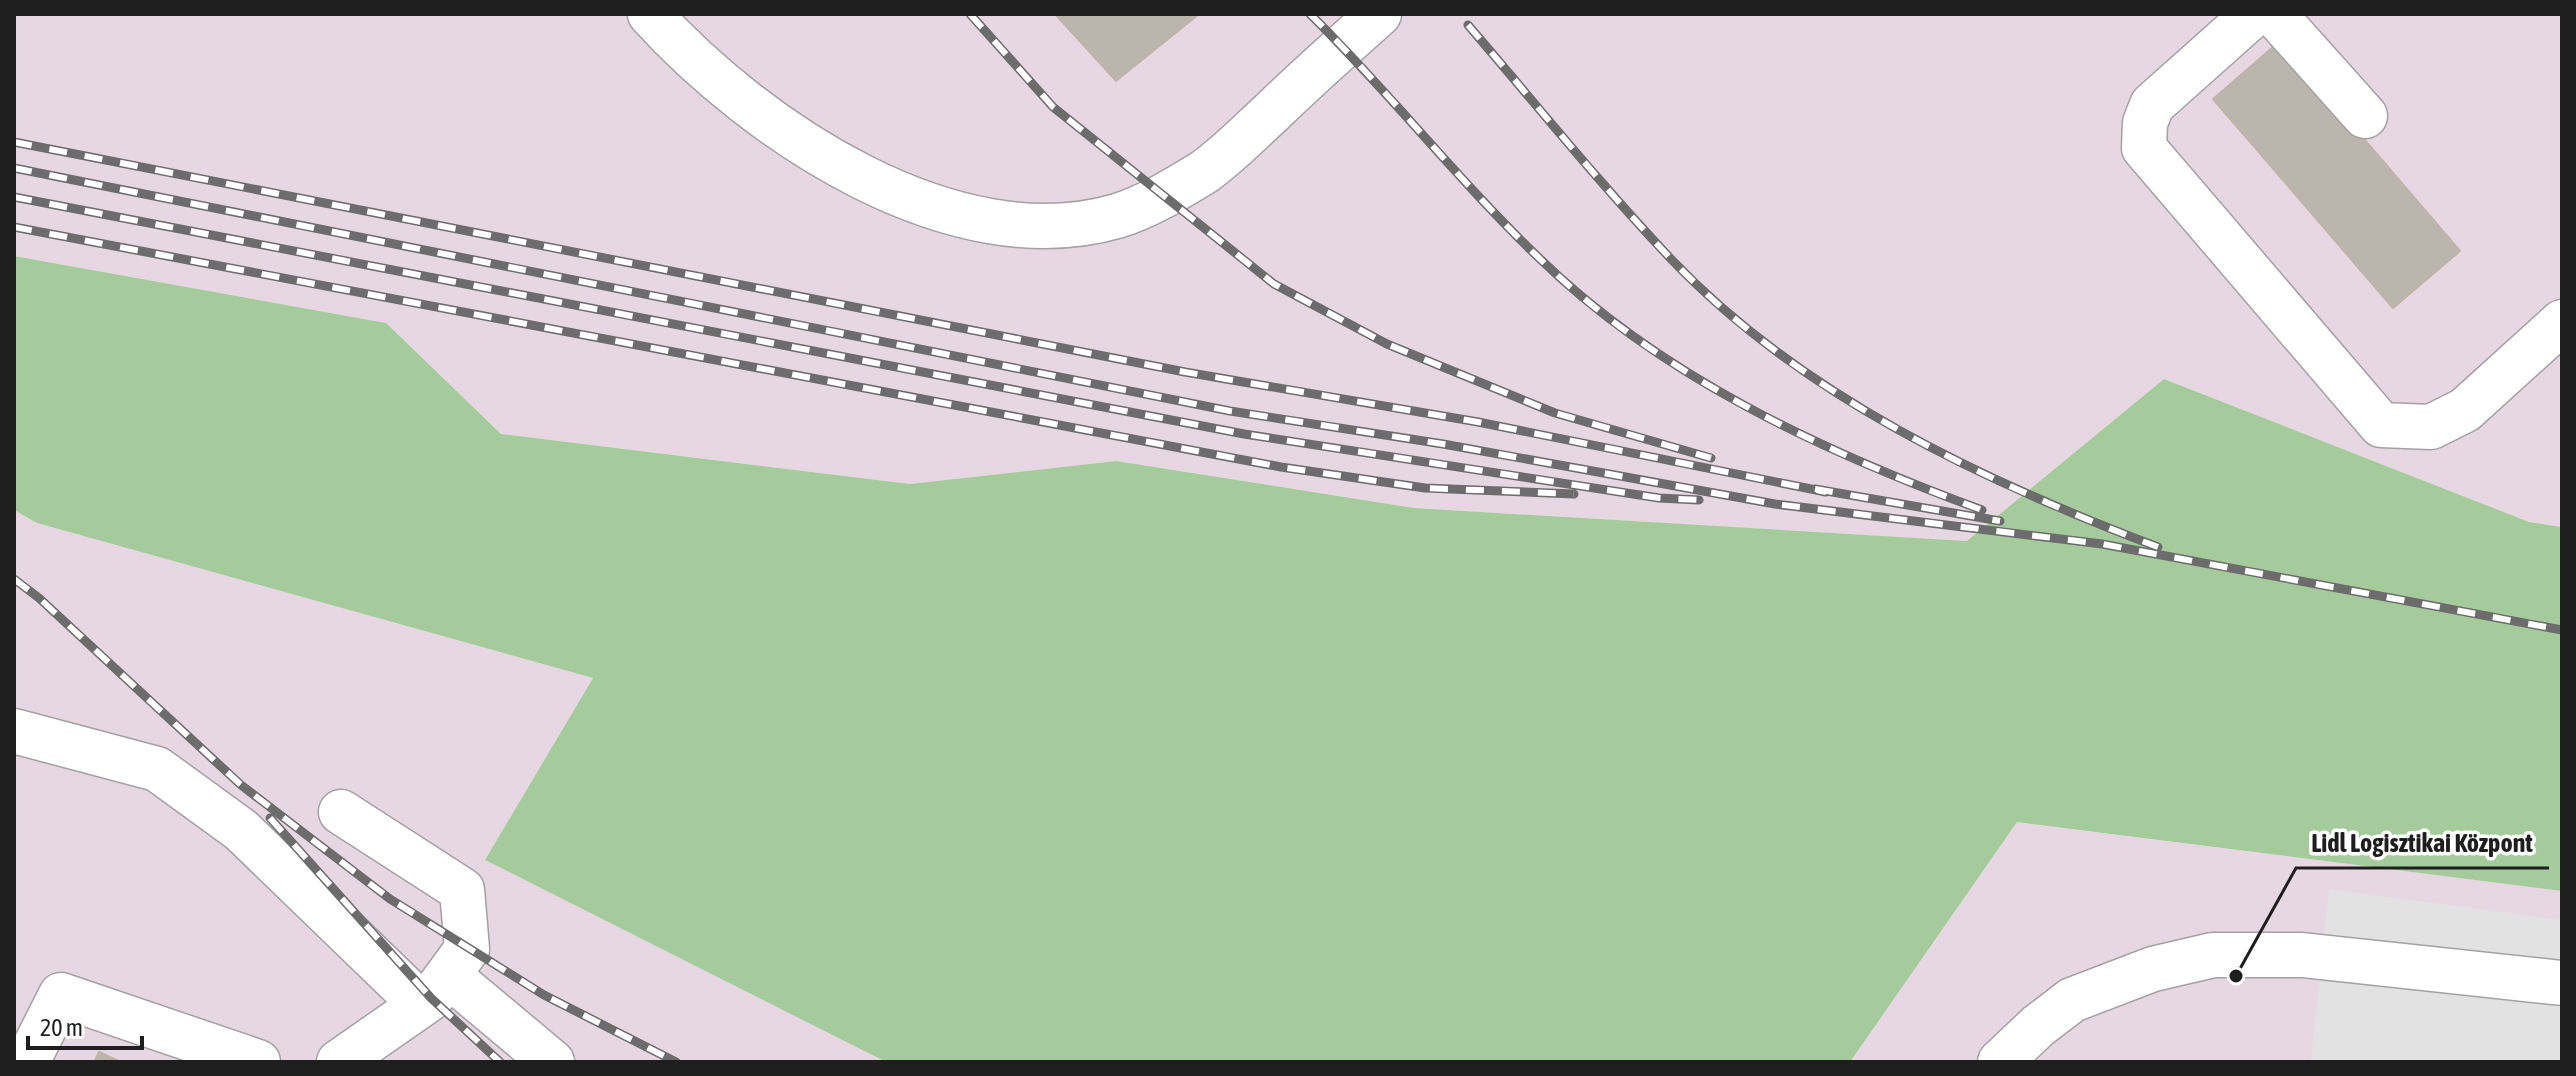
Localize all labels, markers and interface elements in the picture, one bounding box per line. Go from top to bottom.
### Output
callout: Lidl Logisztikai Központ [2296,818,2549,868]
text: Lidl Logisztikai Központ [2311,828,2533,858]
scale bar [28,1000,142,1050]
text: 20 m [40,1014,83,1041]

